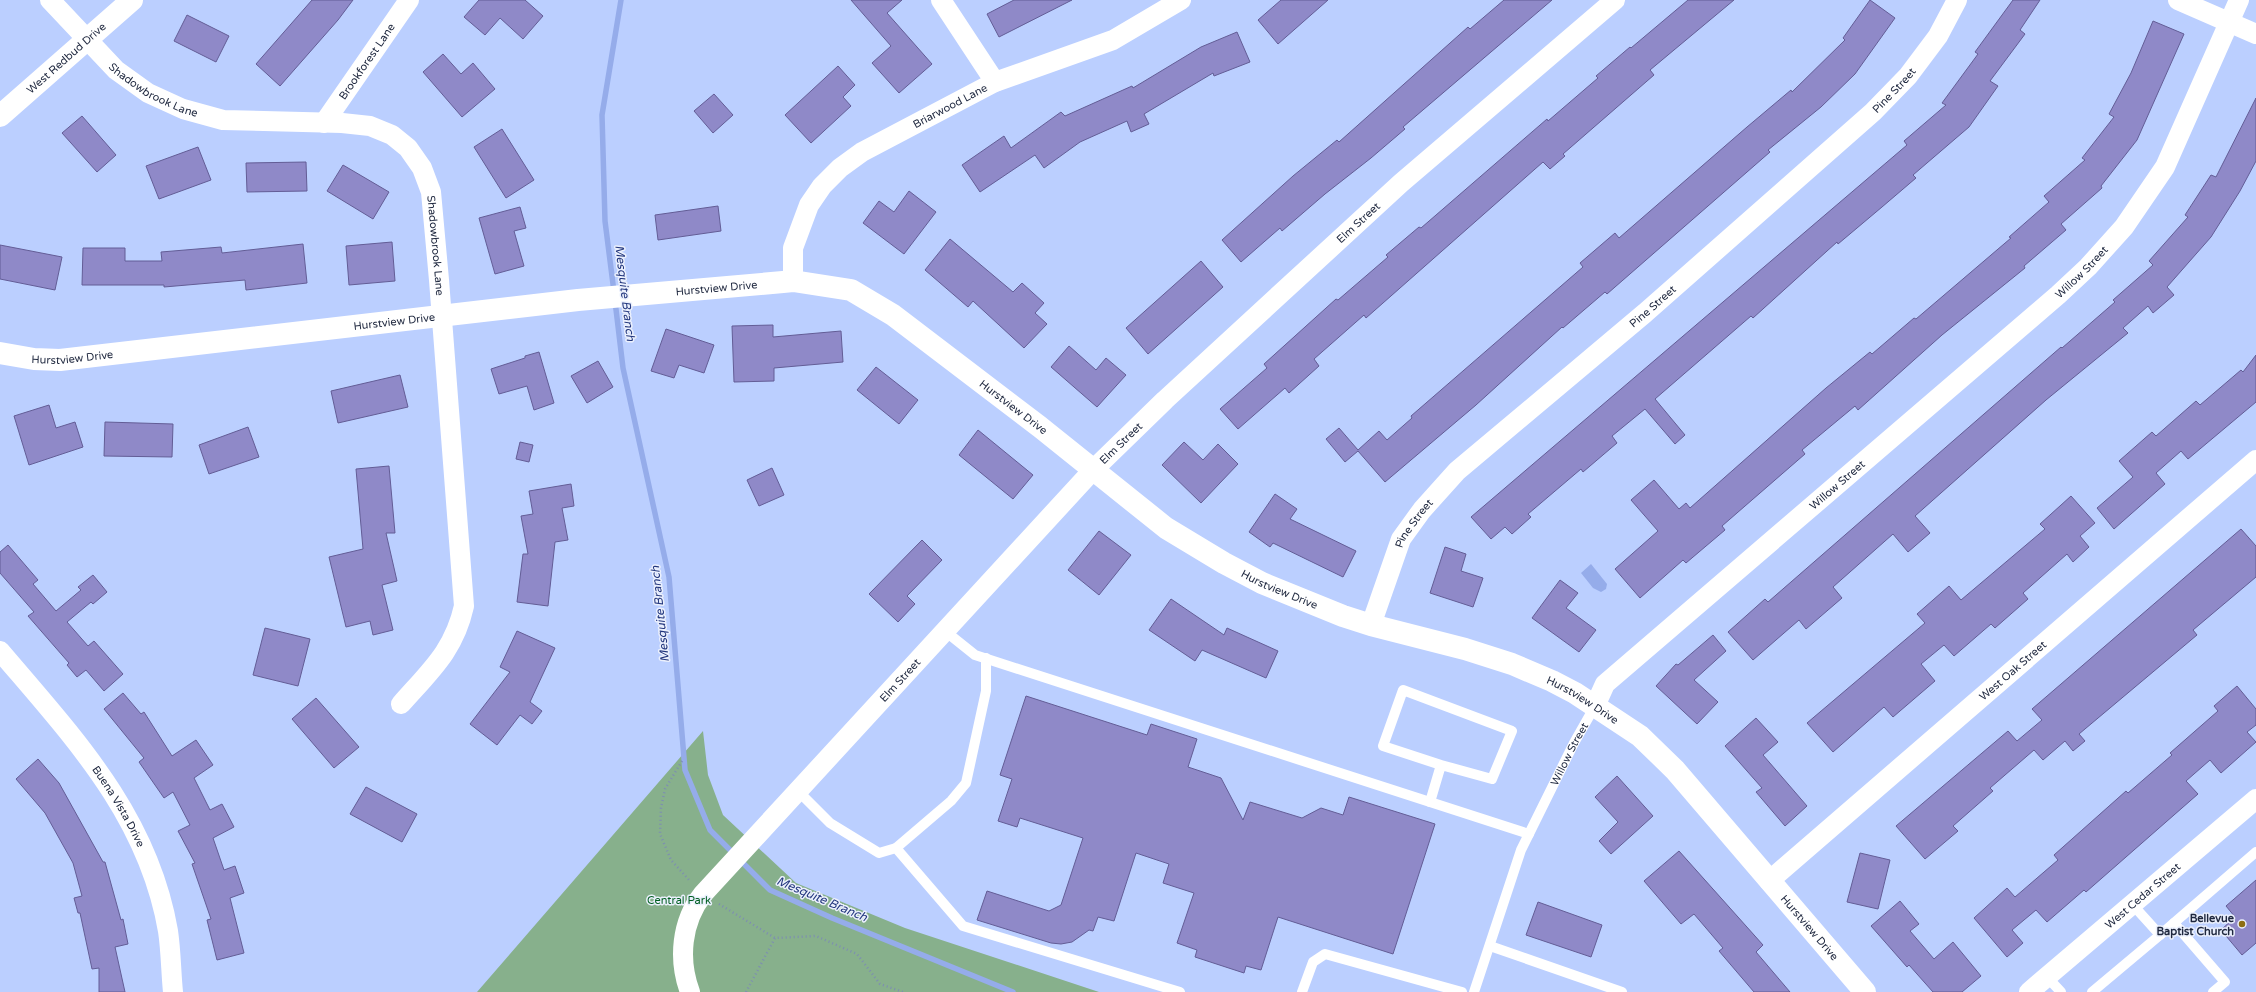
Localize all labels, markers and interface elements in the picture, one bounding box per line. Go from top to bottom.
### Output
street label: West Redbud Drive [24,20,109,96]
street label: Brookforest Lane [336,21,398,102]
street label: Shadowbrook Lane [106,60,199,120]
street label: Pine Street [1870,65,1919,116]
street label: Briarwood Lane [911,81,990,131]
street label: Shadowbrook Lane [424,195,446,296]
street label: Elm Street [1334,200,1383,246]
water label: Mesquite Branch [612,244,638,343]
street label: Willow Street [2053,244,2111,301]
street label: Hurstview Drive [675,278,758,298]
street label: Pine Street [1627,283,1679,330]
street label: Hurstview Drive [353,311,436,333]
street label: Hurstview Drive [31,348,114,367]
street label: Hurstview Drive [977,377,1050,437]
street label: Elm Street [1097,420,1145,467]
street label: Willow Street [1807,458,1868,513]
street label: Pine Street [1392,496,1436,550]
water label: Mesquite Branch [648,564,672,663]
street label: Hurstview Drive [1239,567,1319,612]
street label: West Oak Street [1977,638,2049,703]
street label: Elm Street [877,656,923,705]
street label: Hurstview Drive [1545,673,1621,727]
street label: Willow Street [1548,720,1591,788]
street label: Buena Vista Drive [89,764,147,849]
street label: West Cedar Street [2103,860,2183,931]
water label: Mesquite Branch [775,874,870,925]
street label: Hurstview Drive [1778,892,1841,963]
park label: Central Park [647,894,711,907]
place label: Bellevue Baptist Church [2156,912,2235,939]
marker: Bellevue Baptist Church [2237,919,2247,929]

